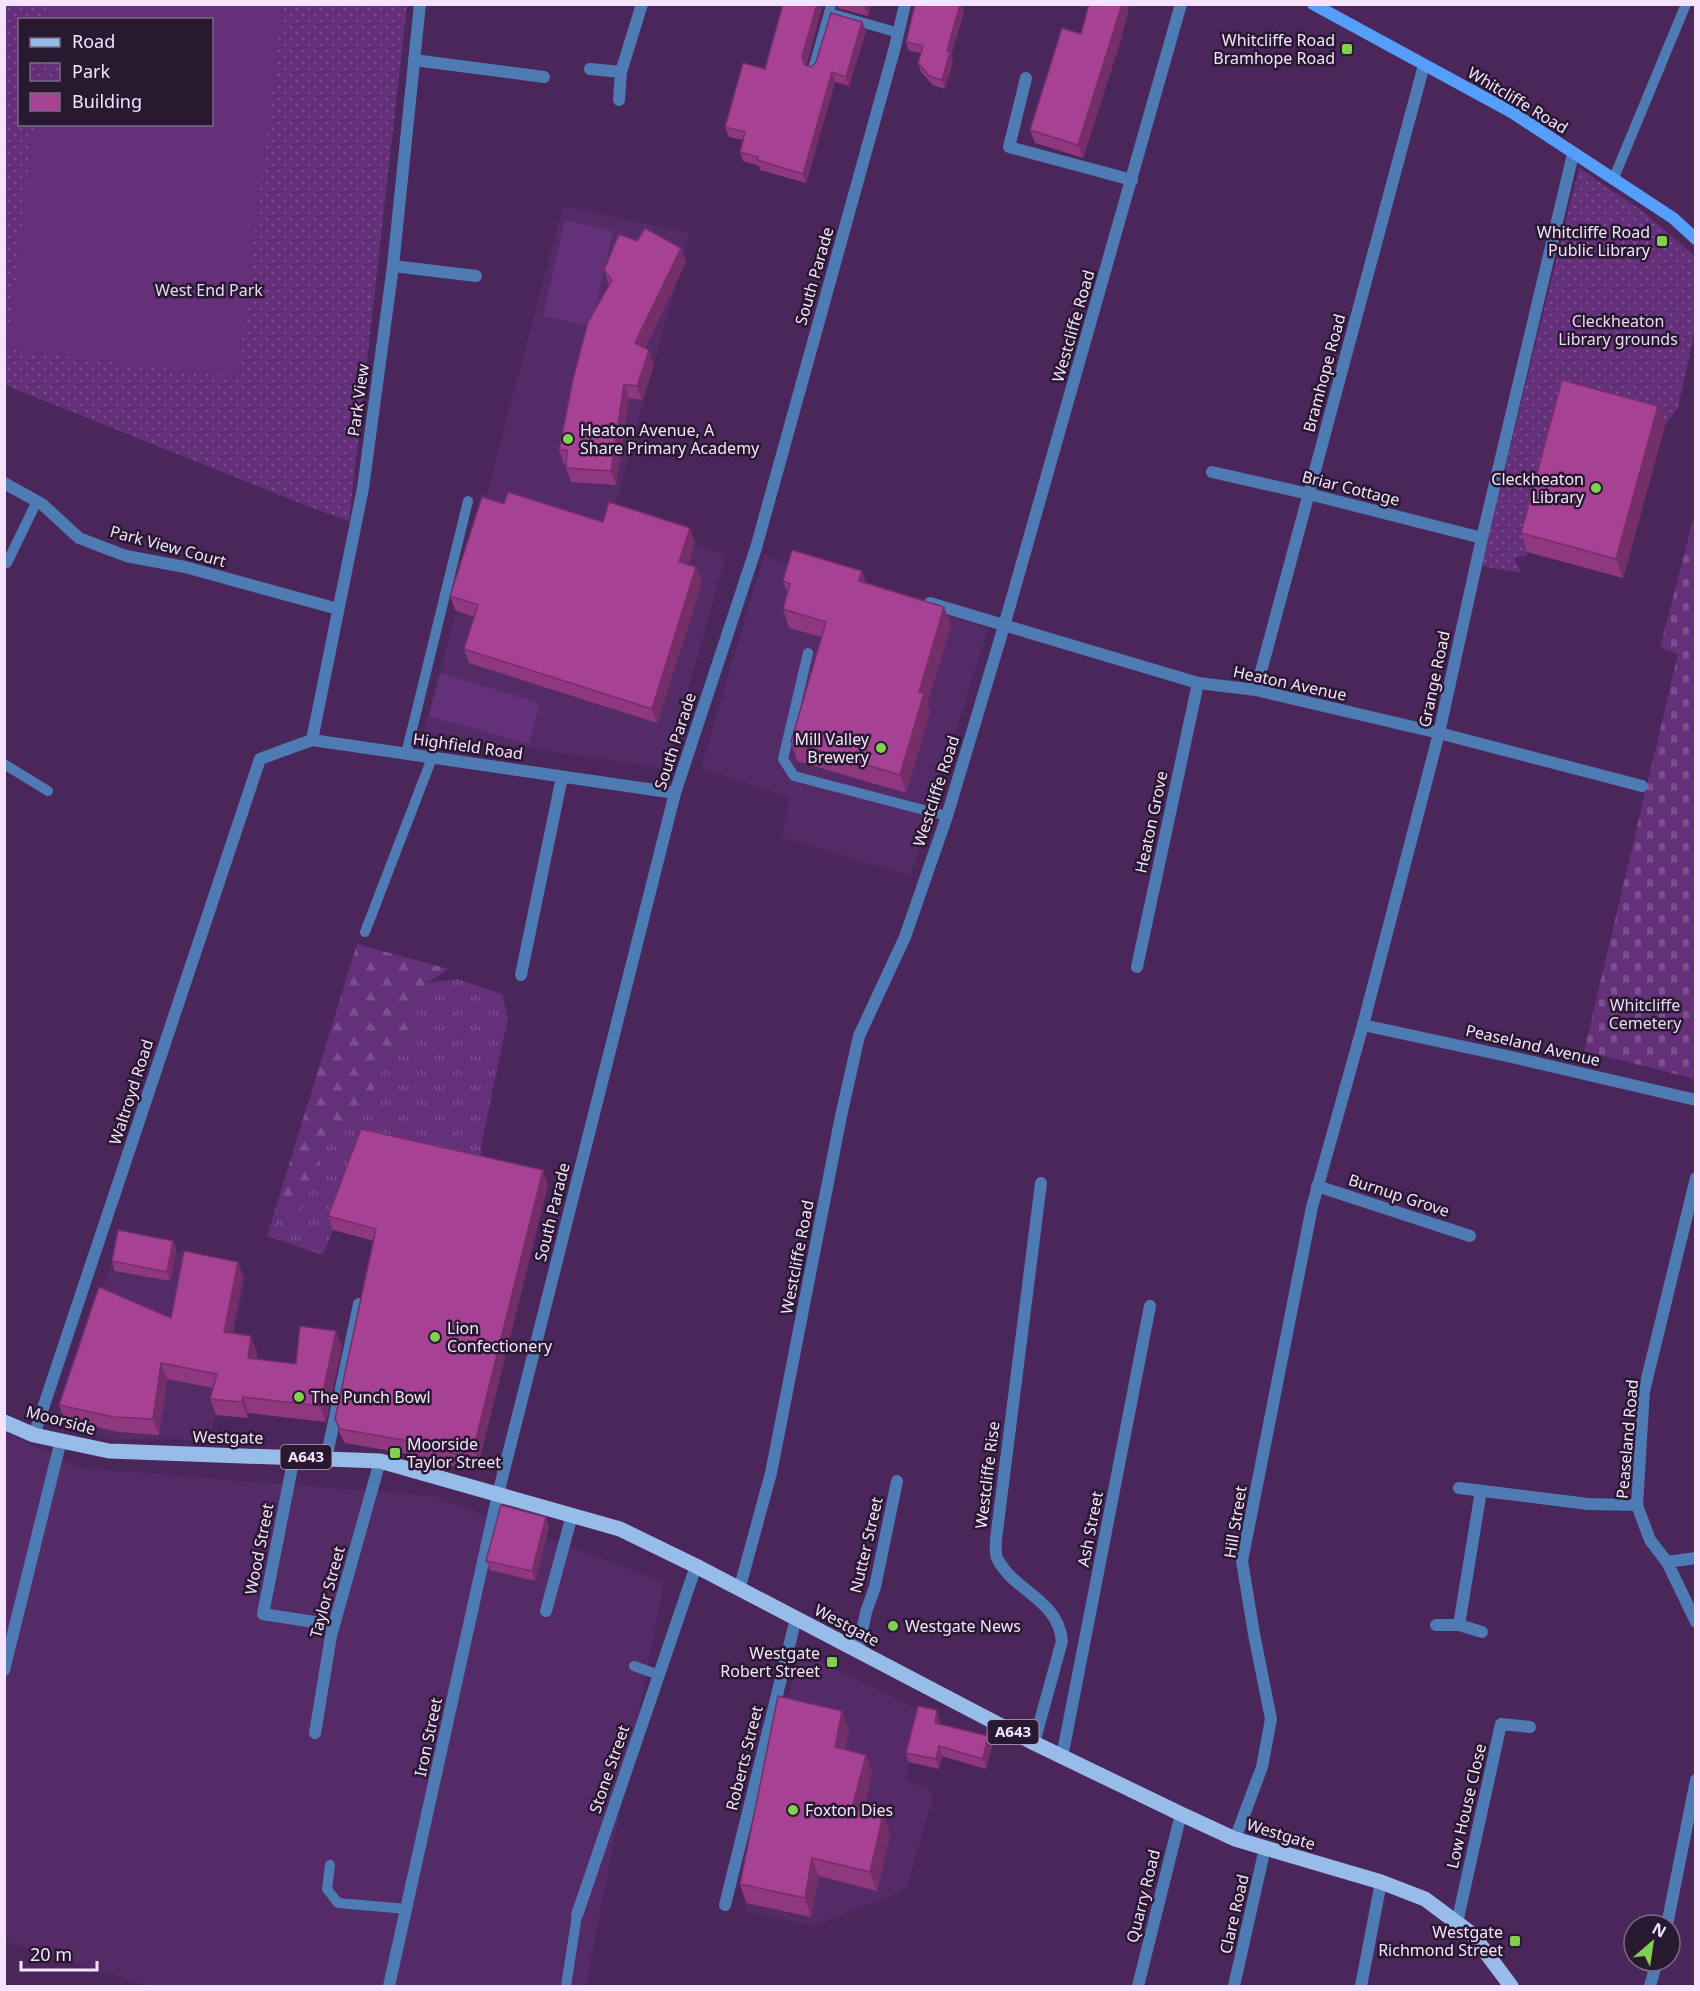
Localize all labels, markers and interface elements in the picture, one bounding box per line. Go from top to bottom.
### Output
legend [18,18,213,126]
text: Road [72,29,115,53]
place label: Whitcliffe Road Bramhope Road [1213,29,1335,69]
marker: Whitcliffe Road Bramhope Road [1340,42,1354,56]
text: Park [72,59,110,83]
street label: Whitcliffe Road [1464,61,1572,139]
text: Building [72,89,142,113]
place label: Whitcliffe Road Public Library [1537,221,1651,261]
street label: South Parade [790,224,838,328]
marker: Whitcliffe Road Public Library [1655,234,1669,248]
street label: Westcliffe Road [1046,267,1100,385]
park label: West End Park [155,279,263,301]
park label: Cleckheaton Library grounds [1558,310,1678,350]
street label: Bramhope Road [1298,311,1350,435]
street label: Park View [342,362,374,438]
place label: Heaton Avenue, A Share Primary Academy [580,419,760,459]
marker: Heaton Avenue, A Share Primary Academy [561,432,575,446]
street label: Briar Cottage [1300,465,1402,511]
place label: Cleckheaton Library [1491,468,1585,508]
marker: Cleckheaton Library [1589,481,1603,495]
street label: Park View Court [108,520,229,572]
street label: Grange Road [1413,629,1455,729]
street label: Heaton Avenue [1231,660,1349,706]
street label: South Parade [649,690,701,792]
street label: Highfield Road [412,727,524,765]
place label: Mill Valley Brewery [795,728,870,768]
street label: Westcliffe Road [908,733,964,849]
marker: Mill Valley Brewery [874,741,888,755]
street label: Heaton Grove [1129,769,1173,875]
park label: Whitcliffe Cemetery [1609,994,1682,1034]
street label: Peaseland Avenue [1464,1019,1602,1071]
street label: Waltroyd Road [104,1036,158,1148]
street label: South Parade [529,1160,575,1264]
street label: Burnup Grove [1346,1168,1452,1222]
street label: Westcliffe Road [775,1198,819,1316]
place label: Lion Confectionery [447,1317,553,1357]
marker: Lion Confectionery [428,1330,442,1344]
street label: Peaseland Road [1611,1378,1643,1500]
place label: The Punch Bowl [311,1386,431,1408]
marker: The Punch Bowl [292,1390,306,1404]
street label: Moorside [24,1400,98,1440]
street label: Westcliffe Rise [970,1420,1004,1530]
street label: Westgate [192,1425,264,1449]
place label: Moorside Taylor Street [407,1433,501,1473]
road number: A643 [280,1445,332,1469]
marker: Moorside Taylor Street [388,1446,402,1460]
street label: Hill Street [1218,1484,1252,1560]
street label: Ash Street [1072,1489,1108,1569]
street label: Nutter Street [844,1495,888,1595]
street label: Wood Street [239,1501,279,1597]
street label: Taylor Street [304,1544,350,1640]
street label: Westgate [811,1599,883,1651]
place label: Westgate News [905,1615,1021,1637]
marker: Westgate News [886,1619,900,1633]
place label: Westgate Robert Street [720,1642,820,1682]
marker: Westgate Robert Street [825,1655,839,1669]
street label: Iron Street [409,1695,447,1778]
street label: Roberts Street [720,1703,768,1813]
road number: A643 [988,1720,1038,1744]
street label: Stone Street [584,1722,634,1816]
street label: Low House Close [1441,1741,1491,1871]
place label: Foxton Dies [805,1799,893,1821]
marker: Foxton Dies [786,1803,800,1817]
street label: Westgate [1244,1813,1318,1855]
street label: Quarry Road [1121,1847,1165,1945]
street label: Clare Road [1214,1872,1254,1956]
north arrow [1622,1913,1682,1973]
text: N [1648,1917,1670,1943]
place label: Westgate Richmond Street [1378,1921,1503,1961]
scale bar [21,1934,98,1972]
marker: Westgate Richmond Street [1508,1934,1522,1948]
text: 20 m [30,1942,72,1966]

